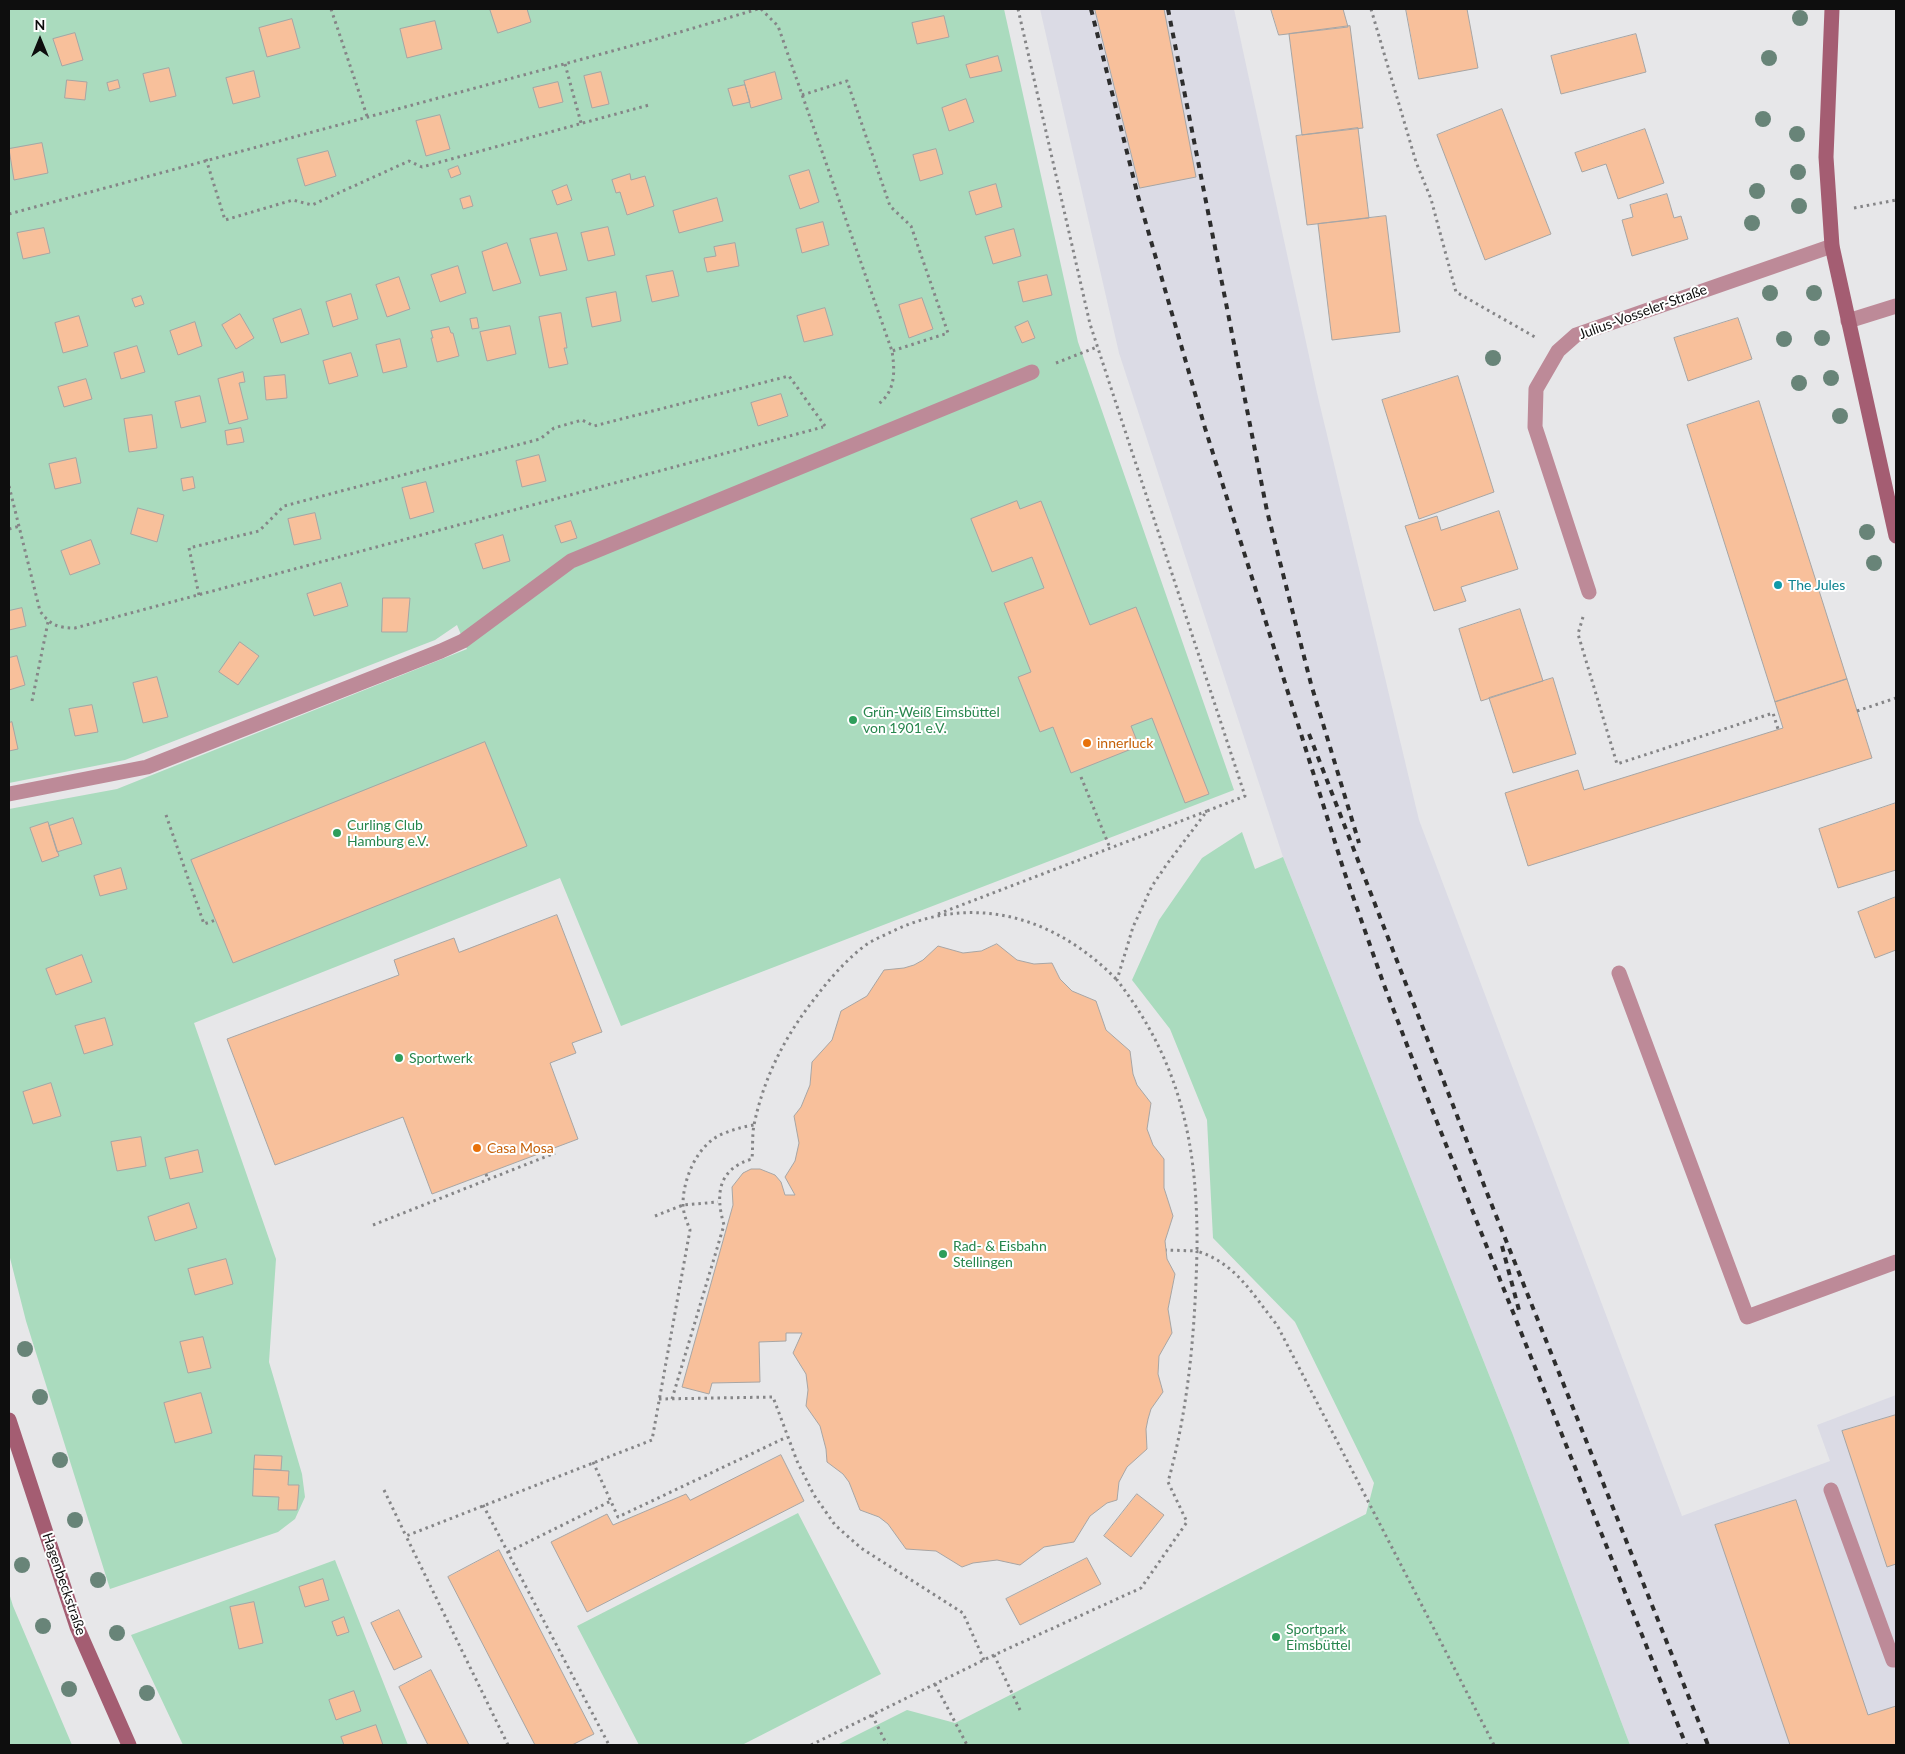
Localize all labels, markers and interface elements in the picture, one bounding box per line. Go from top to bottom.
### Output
north arrow [15,15,65,65]
text: N [35,16,45,33]
street label: Julius-Vosseler-Straße [1577,281,1709,343]
place label: The Jules [1788,577,1845,593]
marker: The Jules [1772,579,1784,591]
place label: Grün-Weiß Eimsbüttel von 1901 e.V. [863,704,1000,736]
marker: Grün-Weiß Eimsbüttel von 1901 e.V. [847,714,859,726]
place label: innerluck [1097,735,1153,751]
marker: innerluck [1081,737,1093,749]
place label: Curling Club Hamburg e.V. [347,817,429,850]
marker: Curling Club Hamburg e.V. [331,827,343,839]
place label: Sportwerk [409,1050,473,1066]
marker: Sportwerk [393,1052,405,1064]
place label: Casa Mosa [487,1140,554,1156]
marker: Casa Mosa [471,1142,483,1154]
place label: Rad- & Eisbahn Stellingen [953,1238,1047,1270]
marker: Rad- & Eisbahn Stellingen [937,1248,949,1260]
street label: Hagenbeckstraße [39,1531,89,1637]
place label: Sportpark Eimsbüttel [1286,1621,1351,1654]
marker: Sportpark Eimsbüttel [1270,1631,1282,1643]

